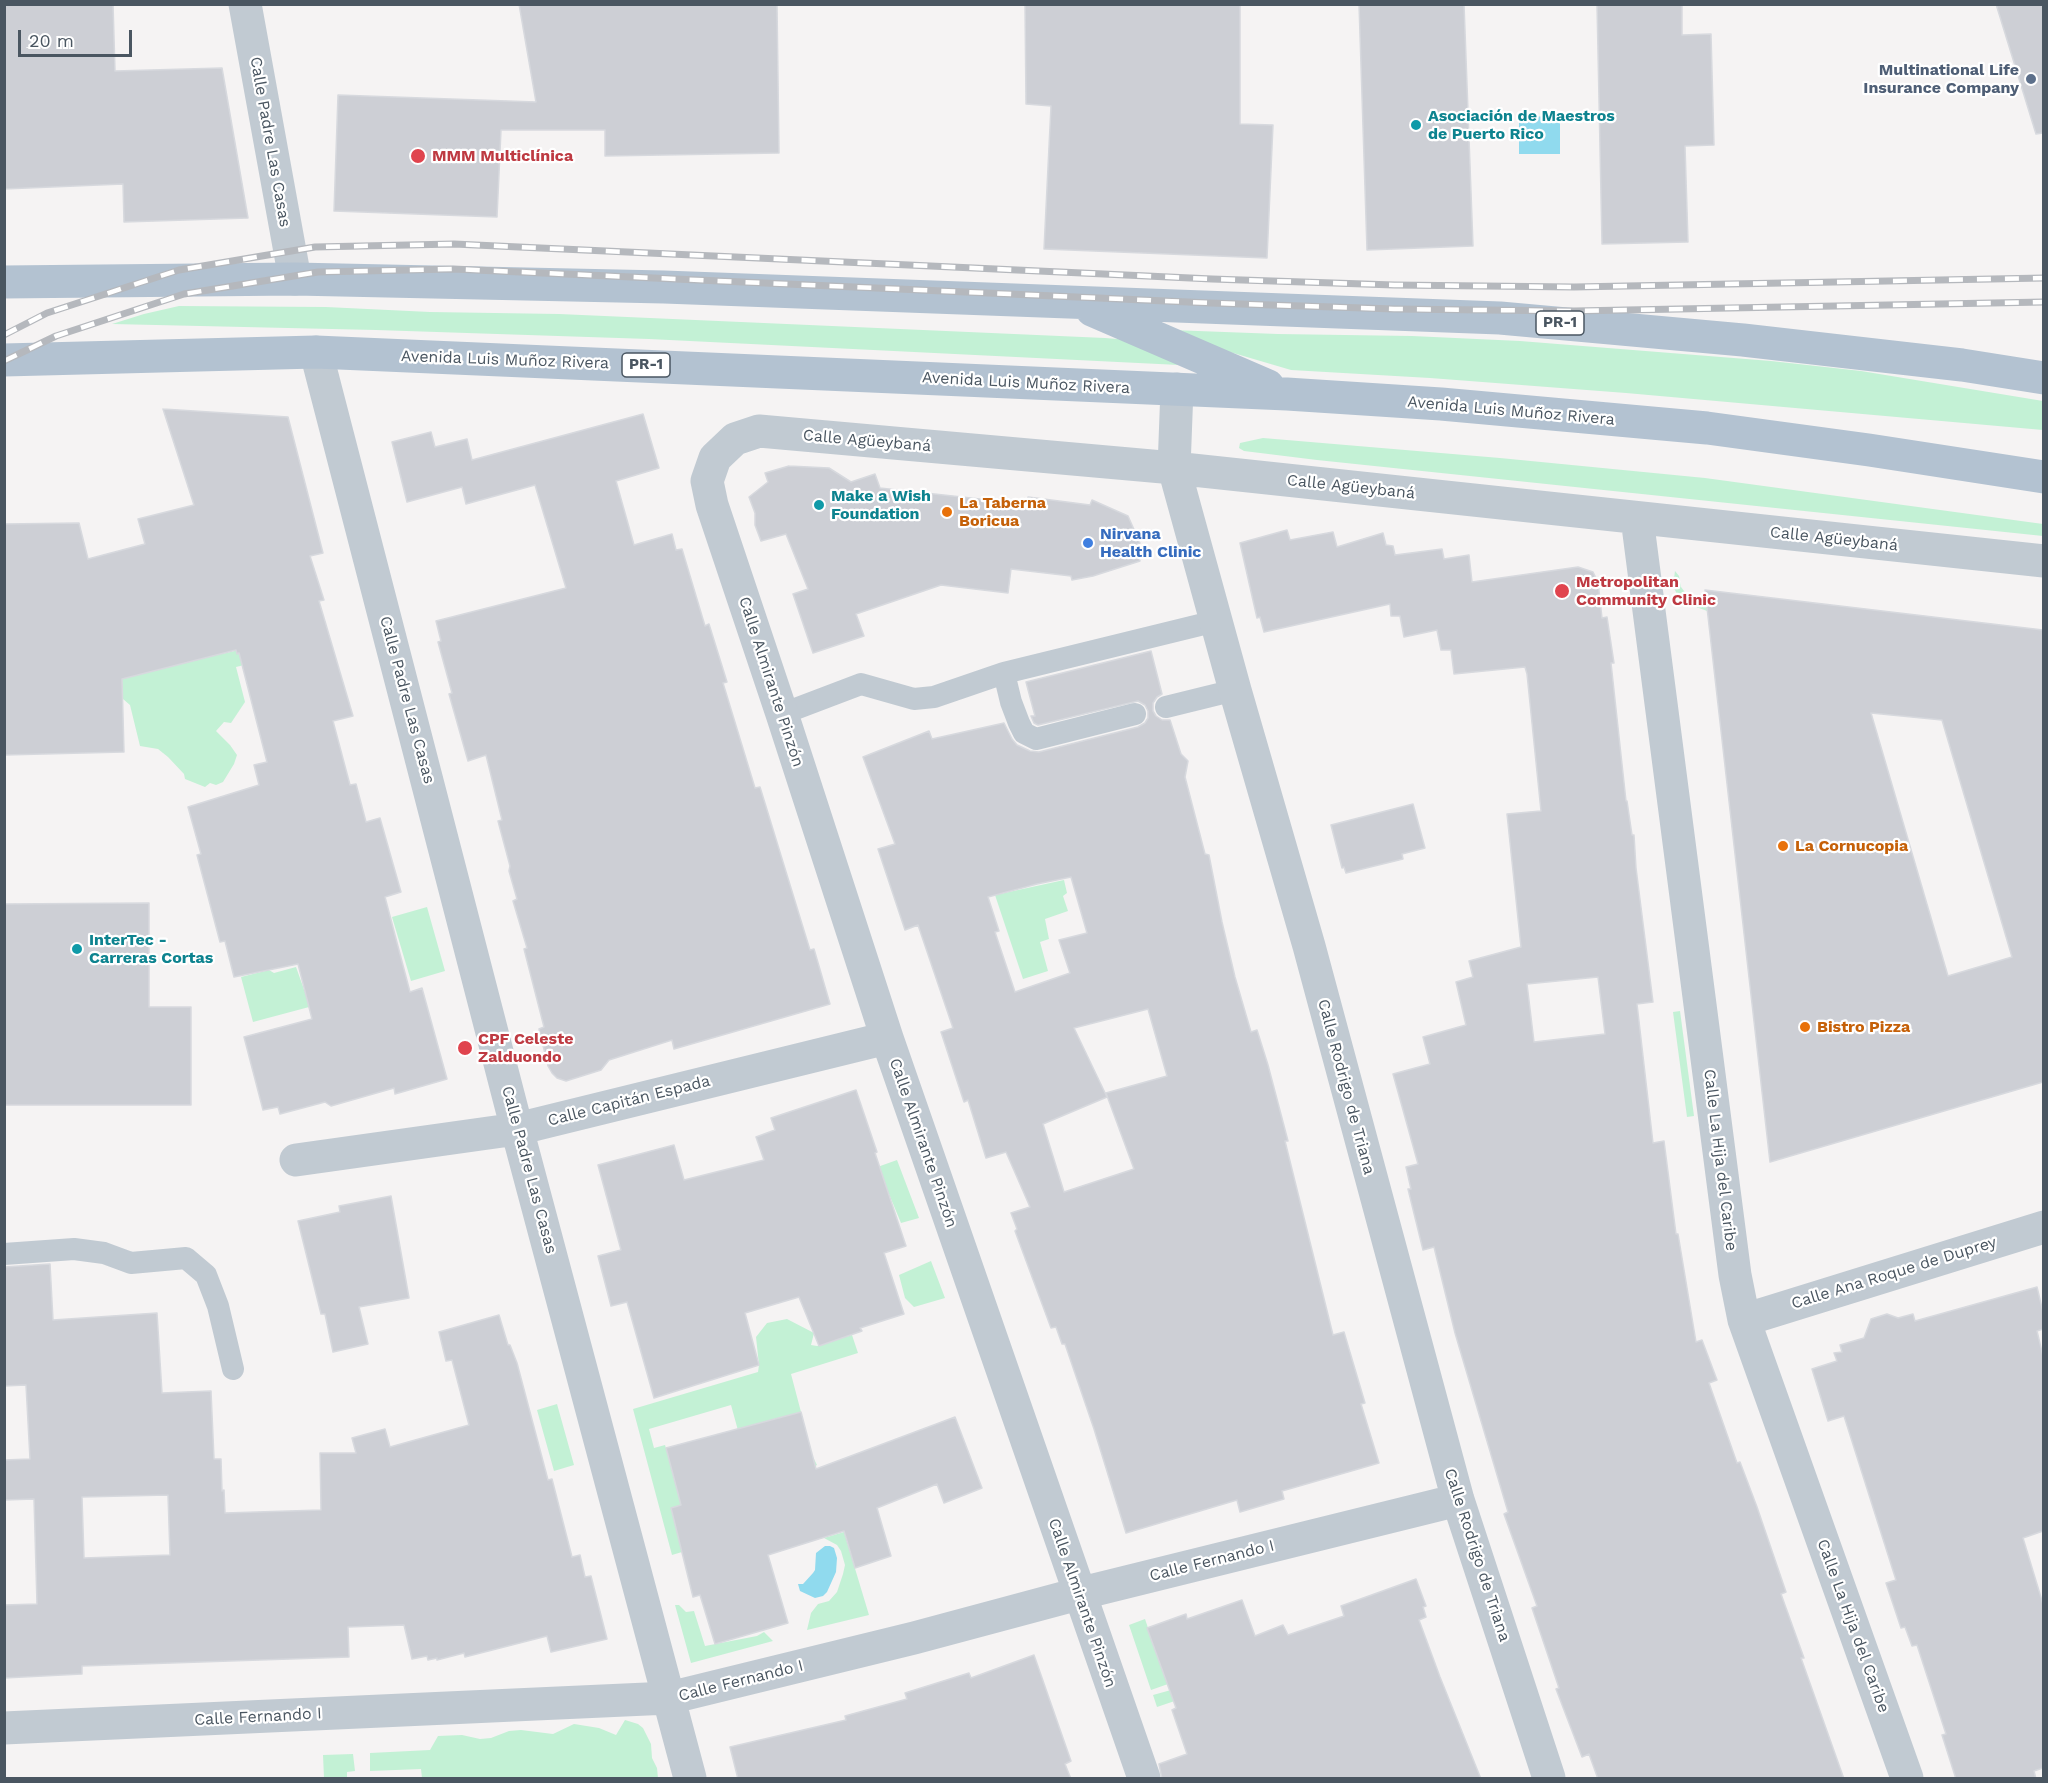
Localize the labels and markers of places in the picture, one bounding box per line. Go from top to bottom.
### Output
place label: Multinational Life Insurance Company [1863,60,2019,98]
marker: Multinational Life Insurance Company [2024,72,2038,86]
place label: Asociación de Maestros de Puerto Rico [1428,106,1615,144]
marker: Asociación de Maestros de Puerto Rico [1409,118,1423,132]
place label: MMM Multiclínica [432,146,573,166]
marker: MMM Multiclínica [409,147,427,165]
place label: Make a Wish Foundation [831,486,931,524]
place label: La Taberna Boricua [959,493,1046,531]
marker: Make a Wish Foundation [812,498,826,512]
marker: La Taberna Boricua [940,505,954,519]
place label: Nirvana Health Clinic [1100,524,1201,562]
marker: Nirvana Health Clinic [1081,536,1095,550]
place label: Metropolitan Community Clinic [1576,572,1716,610]
marker: Metropolitan Community Clinic [1553,582,1571,600]
place label: La Cornucopia [1795,836,1908,856]
marker: La Cornucopia [1776,839,1790,853]
place label: InterTec - Carreras Cortas [89,930,213,968]
marker: InterTec - Carreras Cortas [70,942,84,956]
place label: Bistro Pizza [1817,1017,1910,1037]
marker: Bistro Pizza [1798,1020,1812,1034]
place label: CPF Celeste Zalduondo [478,1029,573,1067]
marker: CPF Celeste Zalduondo [456,1039,474,1057]

